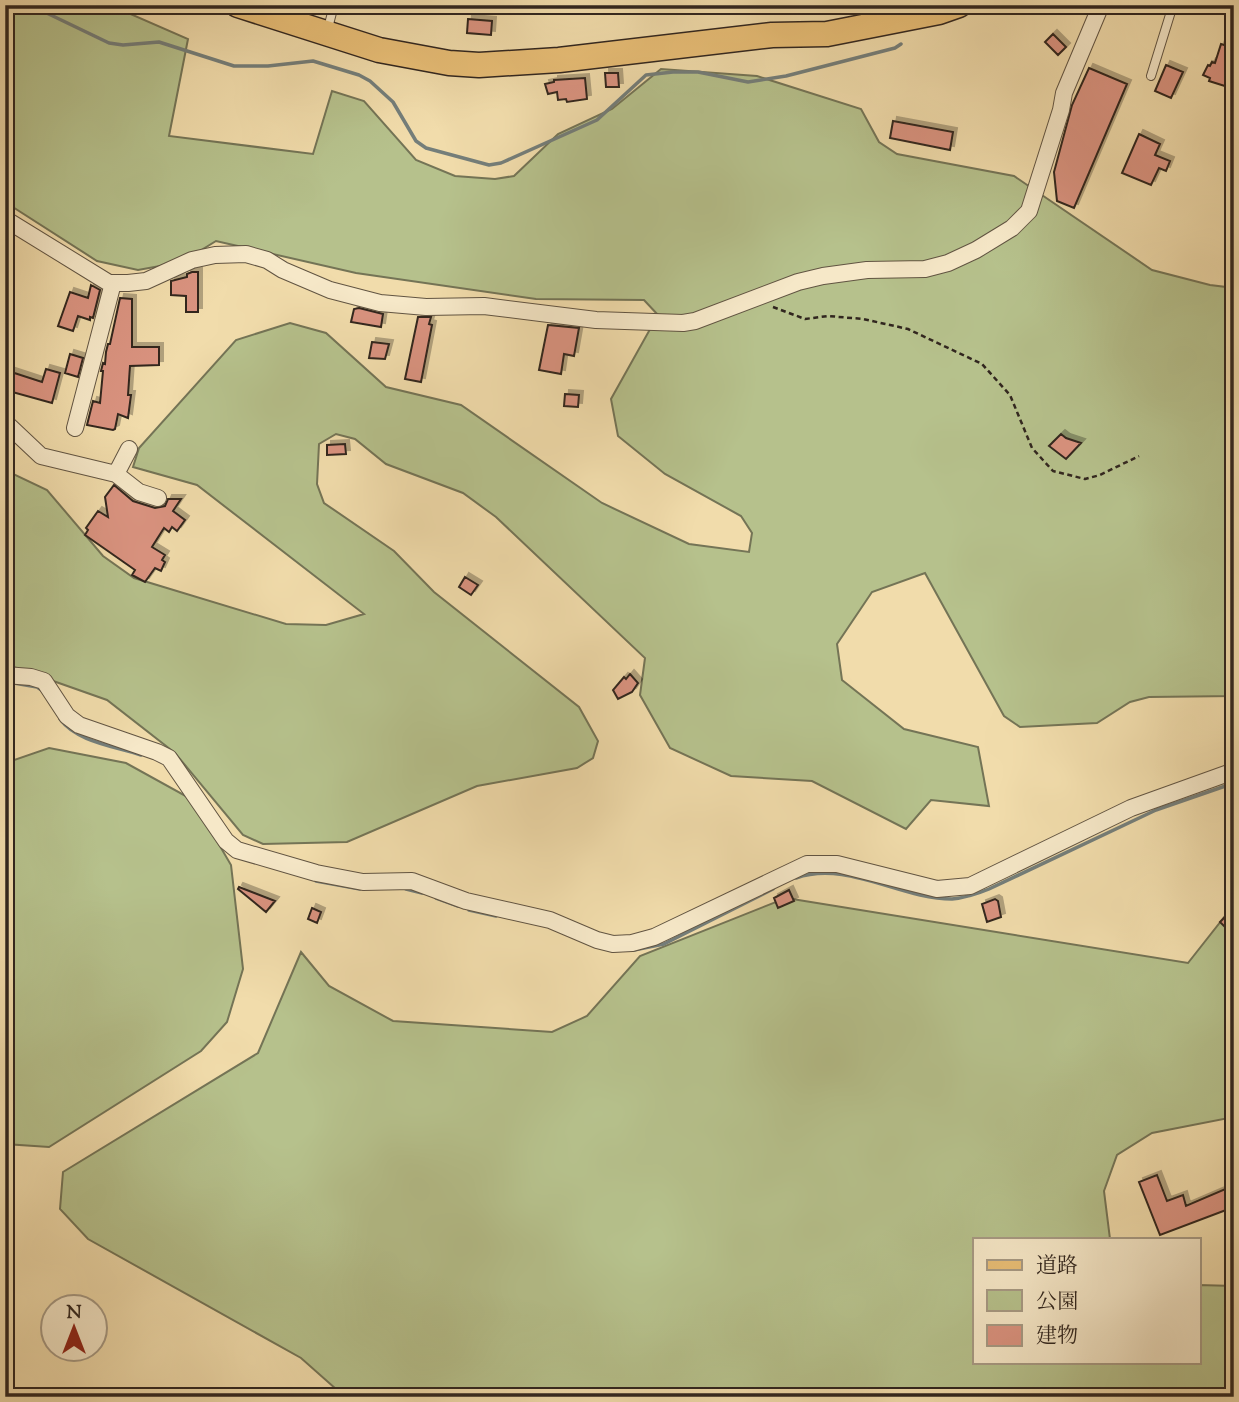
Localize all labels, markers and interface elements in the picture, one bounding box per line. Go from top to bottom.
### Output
legend [973,1238,1200,1364]
text: 道路 [1036,1252,1078,1282]
text: 公園 [1036,1288,1078,1318]
north arrow [38,1294,108,1364]
text: N [66,1300,82,1327]
text: 建物 [1036,1322,1078,1352]

